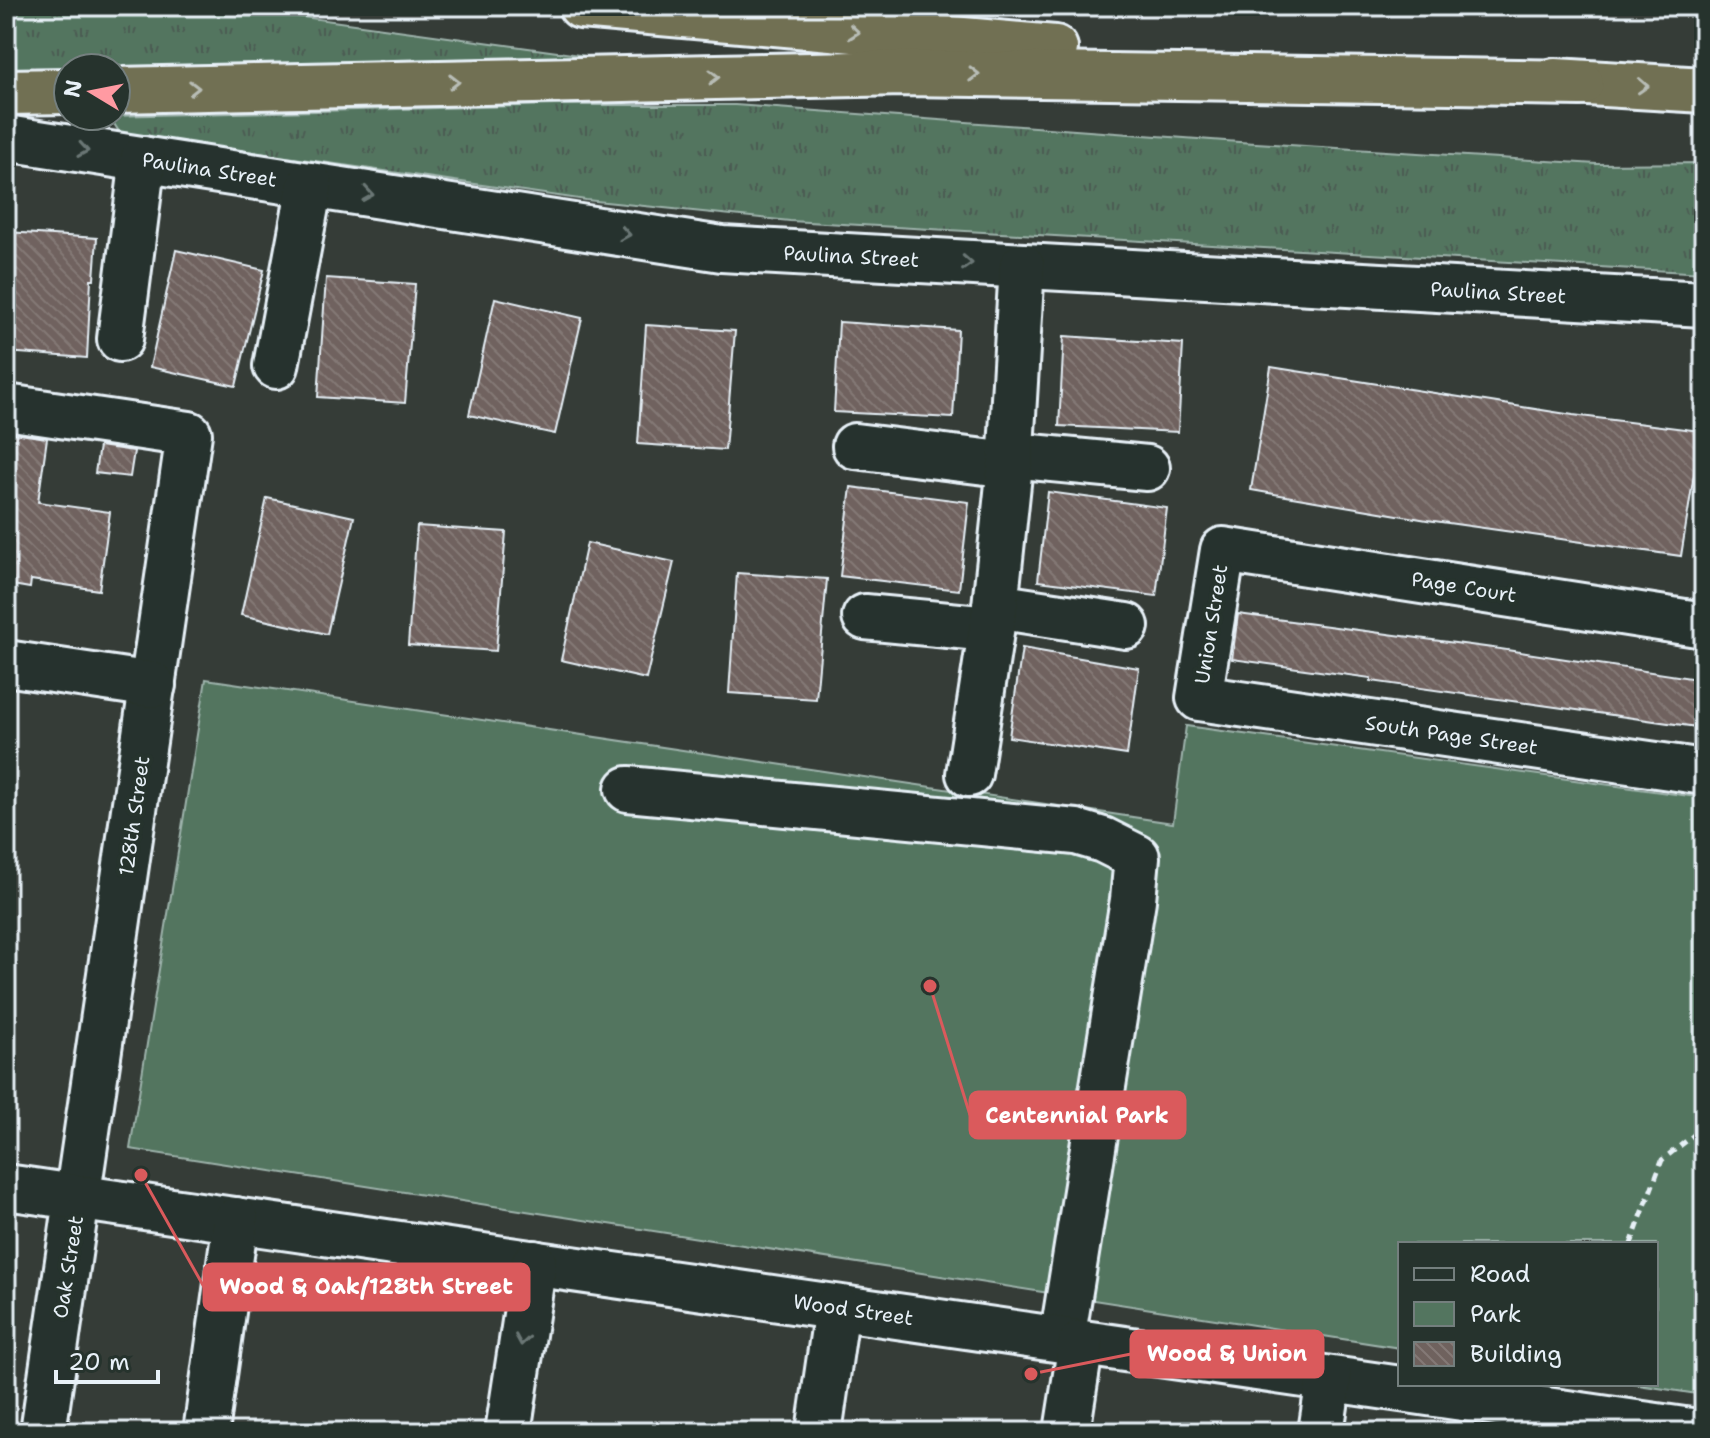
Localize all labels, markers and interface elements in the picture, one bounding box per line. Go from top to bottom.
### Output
one-way arrow [848,23,861,40]
north arrow [52,52,132,132]
one-way arrow [968,65,981,82]
one-way arrow [708,68,721,85]
one-way arrow [448,74,461,91]
one-way arrow [1637,77,1650,94]
text: N [57,78,89,100]
one-way arrow [188,79,201,97]
one-way arrow [76,140,90,157]
street label: Paulina Street [140,146,279,193]
one-way arrow [361,185,375,202]
one-way arrow [618,225,631,242]
street label: Paulina Street [783,239,920,273]
one-way arrow [961,254,974,271]
street label: Paulina Street [1430,276,1567,309]
street label: Union Street [1189,562,1233,686]
street label: Page Court [1410,566,1518,608]
street label: South Page Street [1364,710,1540,760]
street label: 128th Street [113,754,155,878]
callout: Centennial Park [970,1092,1185,1138]
text: Centennial Park [985,1101,1169,1130]
street label: Oak Street [47,1214,89,1320]
legend [1398,1242,1658,1386]
text: Road [1470,1258,1530,1290]
callout: Wood & Oak/128th Street [204,1264,529,1310]
text: Wood & Oak/128th Street [219,1272,513,1301]
street label: Wood Street [791,1288,915,1331]
text: Park [1470,1298,1522,1330]
callout: Wood & Union [1131,1331,1323,1377]
one-way arrow [514,1333,531,1347]
scale bar [56,1334,158,1384]
text: Building [1470,1338,1562,1370]
text: Wood & Union [1147,1339,1308,1368]
text: 20 m [68,1346,130,1378]

